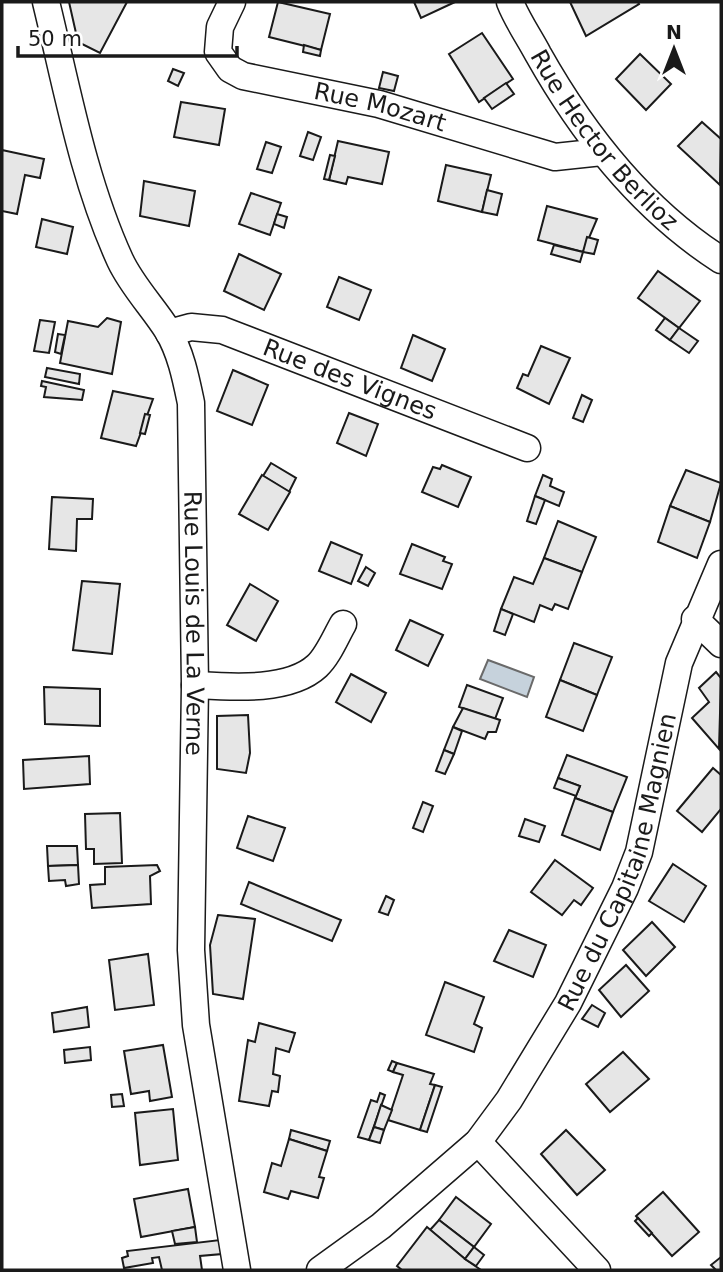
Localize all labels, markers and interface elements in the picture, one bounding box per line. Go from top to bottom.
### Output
scale bar [18,14,236,58]
north arrow [639,14,709,84]
text: N [666,21,682,43]
text: 50 m [28,27,82,51]
street label: Rue Hector Berlioz [525,45,684,236]
street label: Rue Mozart [312,77,449,137]
street label: Rue des Vignes [259,333,441,426]
street label: Rue Louis de La Verne [178,491,209,756]
street label: Rue du Capitaine Magnien [552,711,682,1016]

